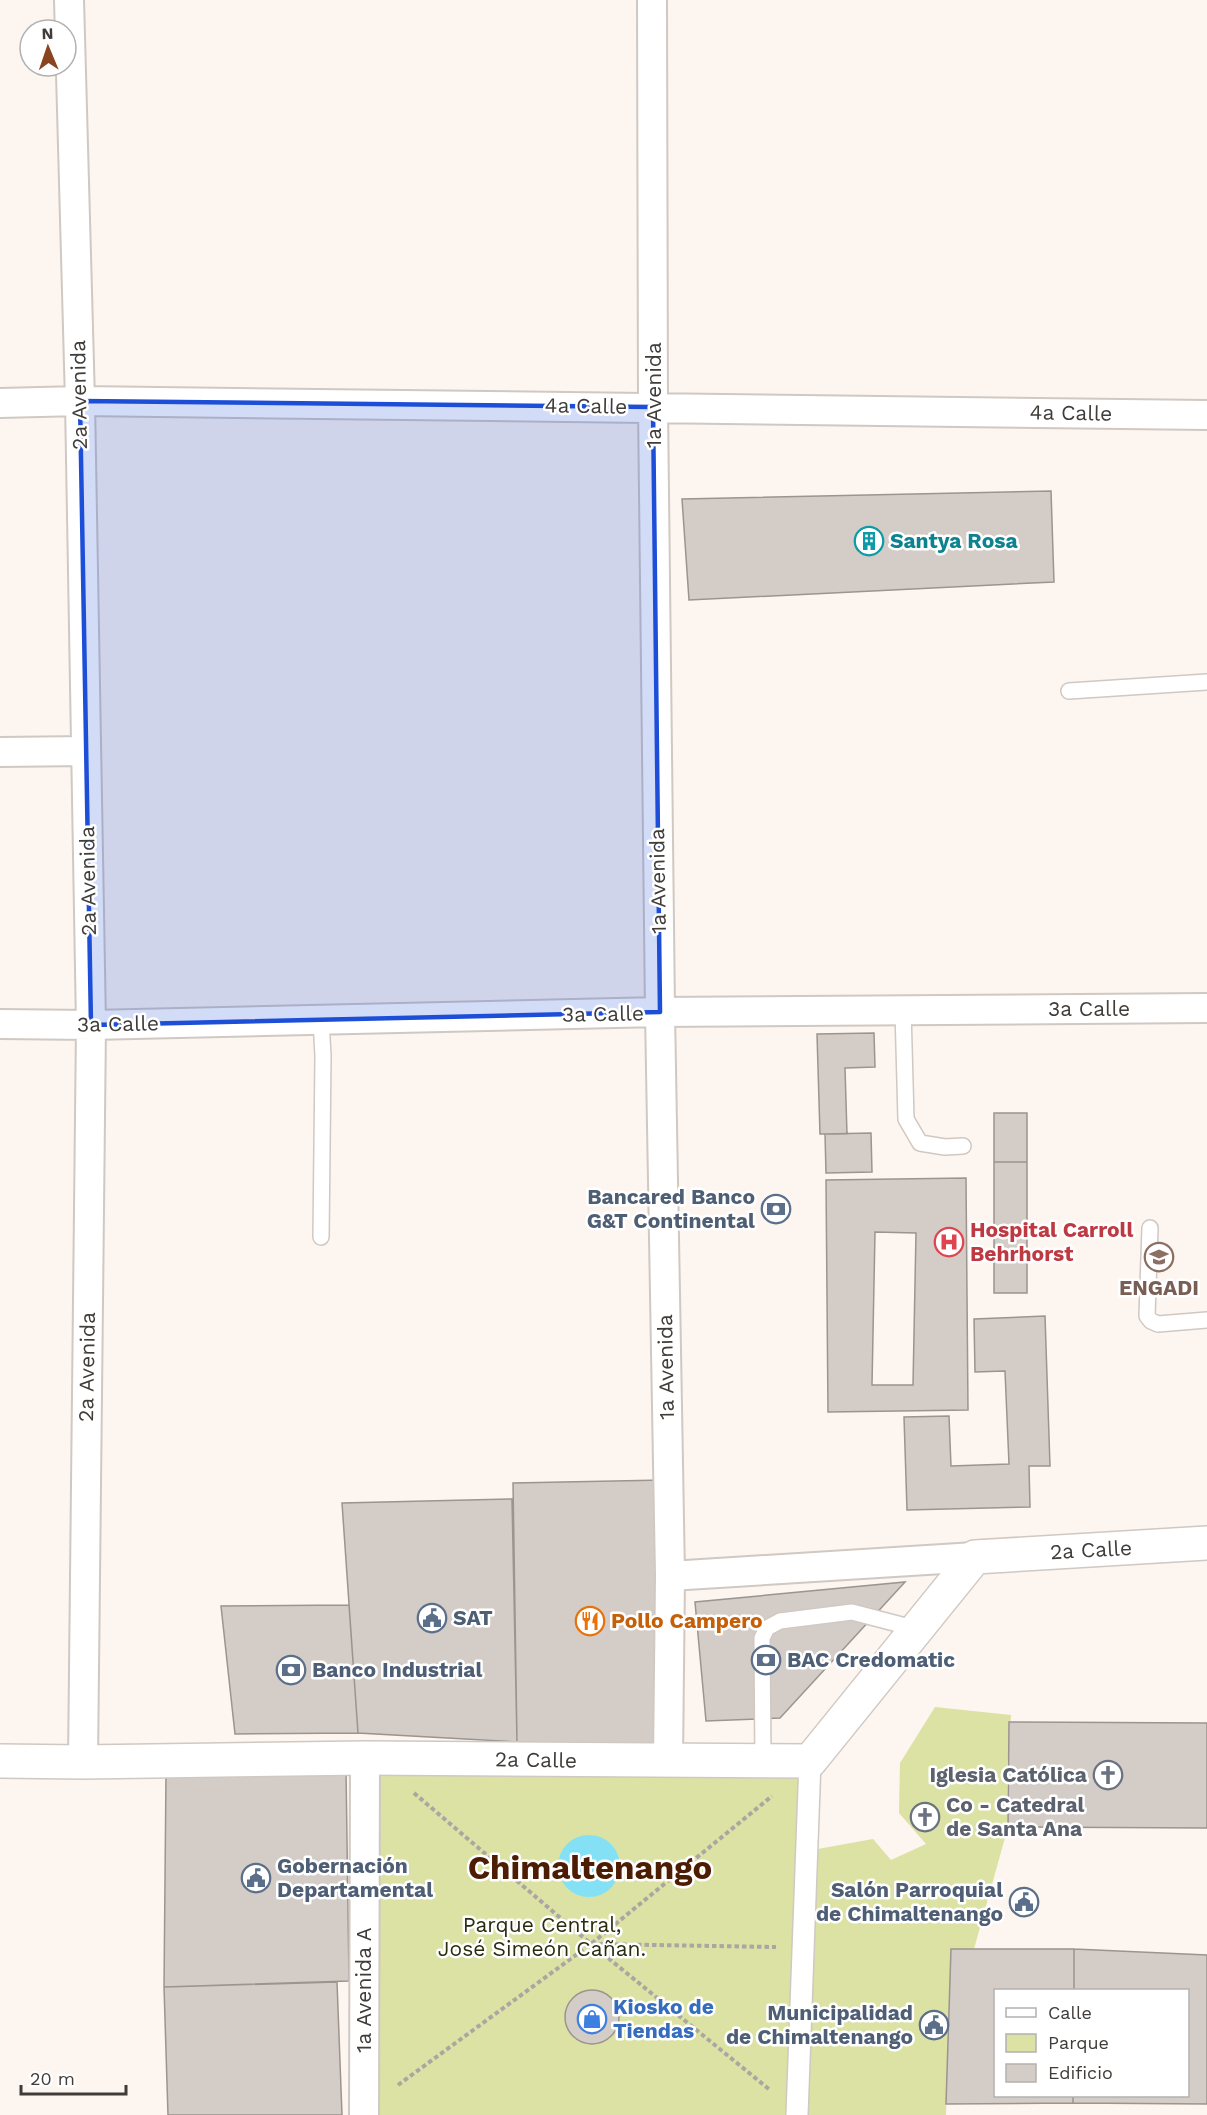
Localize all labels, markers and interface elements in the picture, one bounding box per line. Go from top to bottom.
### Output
north arrow [18,18,78,78]
text: N [41,24,54,43]
street label: 2a Avenida [65,340,92,450]
street label: 1a Avenida [641,342,666,448]
street label: 4a Calle [544,392,628,419]
street label: 4a Calle [1029,399,1113,426]
building icon: Santya Rosa [853,525,885,557]
place label: Santya Rosa [890,528,1018,553]
street label: 2a Avenida [74,826,101,936]
street label: 1a Avenida [644,828,671,934]
street label: 3a Calle [1048,996,1130,1021]
street label: 3a Calle [562,1000,644,1027]
street label: 3a Calle [77,1010,159,1037]
place label: Bancared Banco G&T Continental [587,1184,755,1233]
bank icon: Bancared Banco G&T Continental [760,1193,792,1225]
place label: Hospital Carroll Behrhorst [970,1217,1133,1266]
hospital icon: Hospital Carroll Behrhorst [933,1226,965,1258]
school or university icon: ENGADI [1143,1241,1175,1273]
place label: ENGADI [1119,1275,1199,1300]
street label: 2a Avenida [73,1312,100,1422]
street label: 1a Avenida [652,1314,679,1420]
street label: 2a Calle [1049,1535,1133,1564]
public building icon: SAT [416,1602,448,1634]
place label: SAT [453,1605,493,1630]
restaurant icon: Pollo Campero [574,1605,606,1637]
place label: Pollo Campero [611,1608,763,1633]
bank icon: BAC Credomatic [750,1644,782,1676]
place label: BAC Credomatic [787,1647,955,1672]
bank icon: Banco Industrial [275,1654,307,1686]
place label: Banco Industrial [312,1657,483,1682]
street label: 2a Calle [495,1746,577,1773]
church icon: Iglesia Católica [1092,1759,1124,1791]
place label: Iglesia Católica [930,1762,1088,1787]
place label: Co - Catedral de Santa Ana [946,1792,1085,1841]
church icon: Co - Catedral de Santa Ana [909,1801,941,1833]
district label: Chimaltenango [468,1848,712,1887]
place label: Gobernación Departamental [277,1853,433,1902]
public building icon: Gobernación Departamental [240,1862,272,1894]
place label: Salón Parroquial de Chimaltenango [816,1877,1003,1926]
public building icon: Salón Parroquial de Chimaltenango [1008,1886,1040,1918]
park label: Parque Central, José Simeón Cañan. [438,1912,646,1961]
street label: 1a Avenida A [351,1927,376,2053]
legend [994,1989,1189,2097]
place label: Kiosko de Tiendas [613,1994,714,2043]
place label: Municipalidad de Chimaltenango [726,2000,913,2049]
text: Calle [1048,2002,1092,2023]
shop icon: Kiosko de Tiendas [576,2003,608,2035]
public building icon: Municipalidad de Chimaltenango [918,2009,950,2041]
text: Parque [1048,2032,1109,2053]
scale bar [21,2058,126,2096]
text: Edificio [1048,2062,1113,2083]
text: 20 m [30,2068,75,2089]

